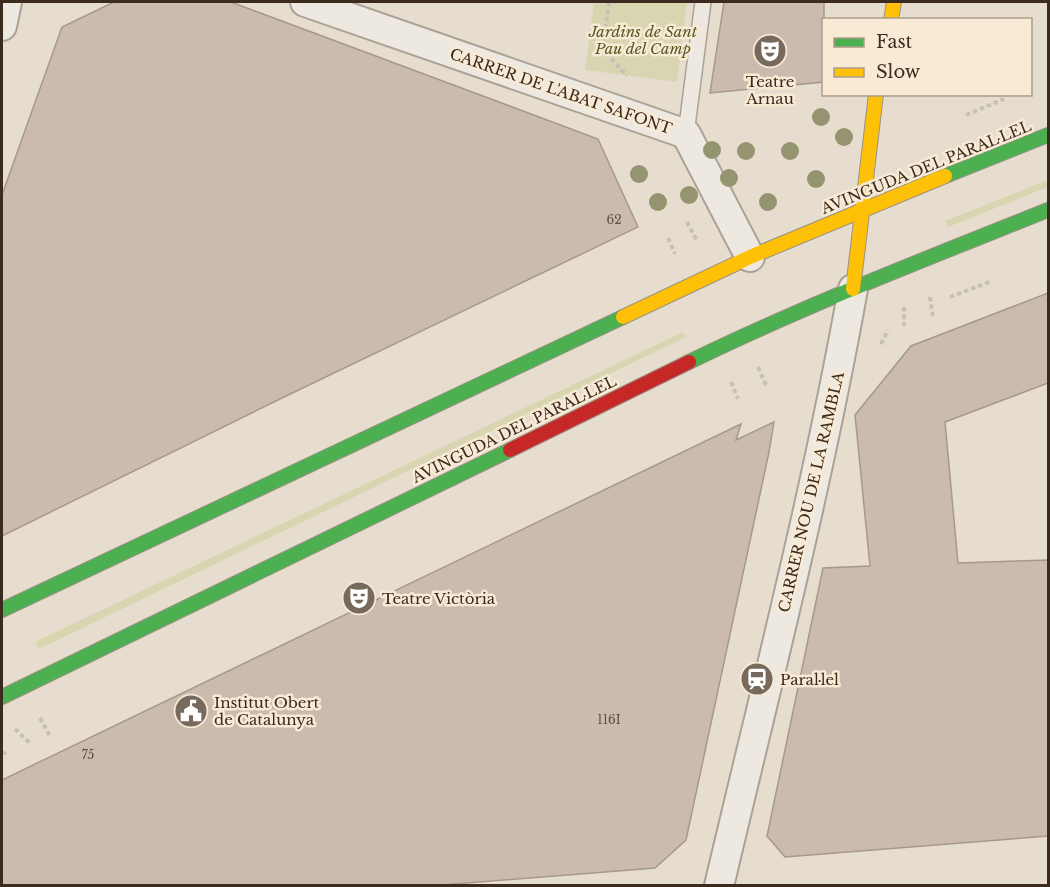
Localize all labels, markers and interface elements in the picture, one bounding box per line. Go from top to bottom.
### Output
legend [822,18,1032,96]
park label: Jardins de Sant Pau del Camp [588,22,698,58]
text: Fast [876,31,913,53]
theatre icon: Teatre Arnau [752,33,788,69]
street label: CARRER DE L'ABAT SAFONT [447,44,675,138]
text: Slow [876,61,921,83]
place label: Teatre Arnau [745,72,794,108]
street label: AVINGUDA DEL PARAL·LEL [817,116,1034,218]
house number: 62 [606,212,622,227]
street label: CARRER NOU DE LA RAMBLA [774,369,848,614]
street label: AVINGUDA DEL PARAL·LEL [408,371,619,487]
theatre icon: Teatre Victòria [341,580,377,616]
place label: Teatre Victòria [382,589,496,608]
station icon: Paral·lel [739,661,775,697]
place label: Paral·lel [780,670,839,689]
public building icon: Institut Obert de Catalunya [173,693,209,729]
place label: Institut Obert de Catalunya [214,693,320,729]
house number: 116I [597,712,621,727]
house number: 75 [82,747,95,762]

